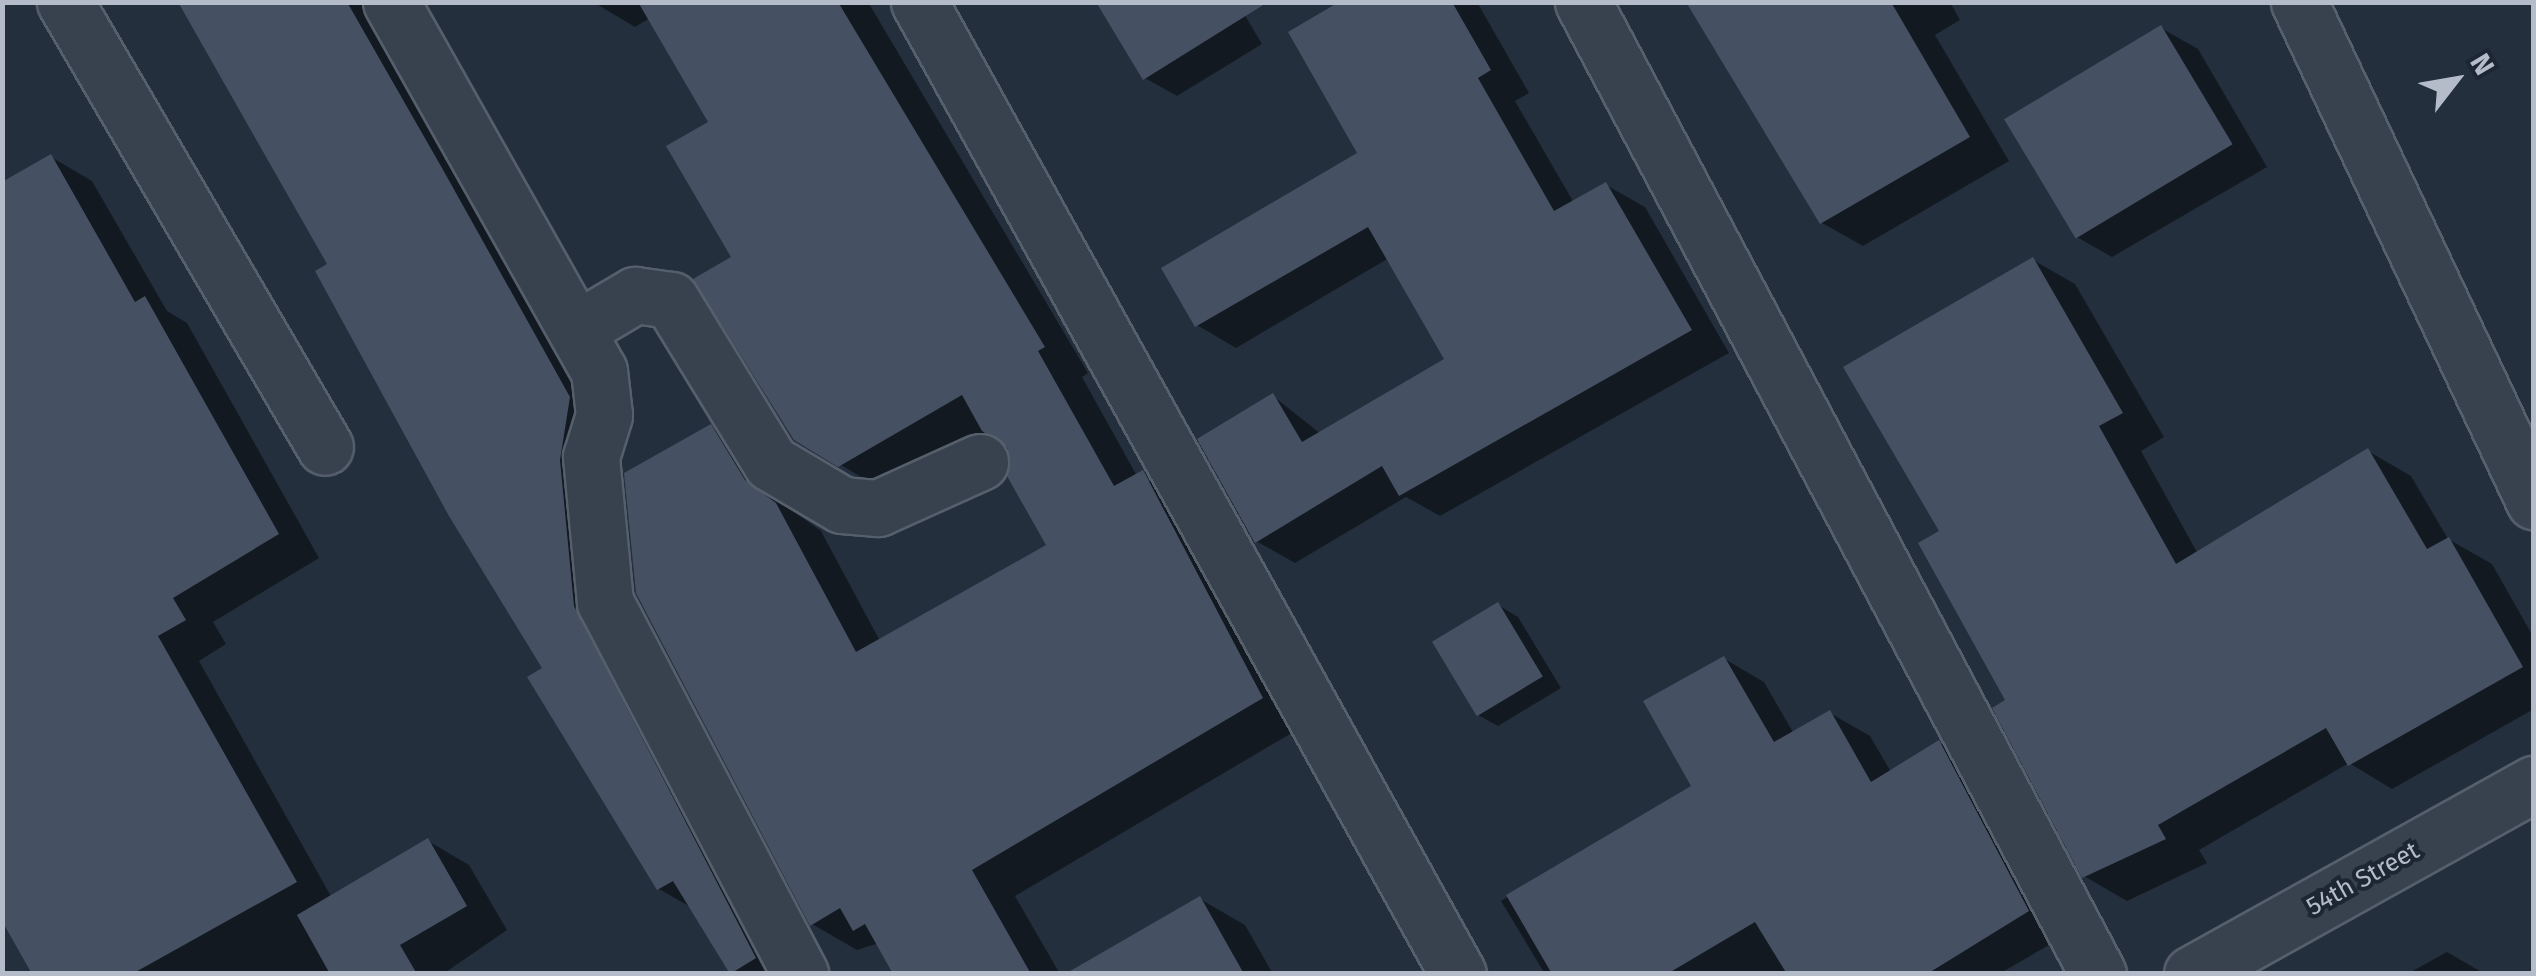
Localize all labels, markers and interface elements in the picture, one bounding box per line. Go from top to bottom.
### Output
north arrow [2406,30,2506,130]
text: N [2463,48,2501,81]
street label: 54th Street [2302,836,2424,922]

